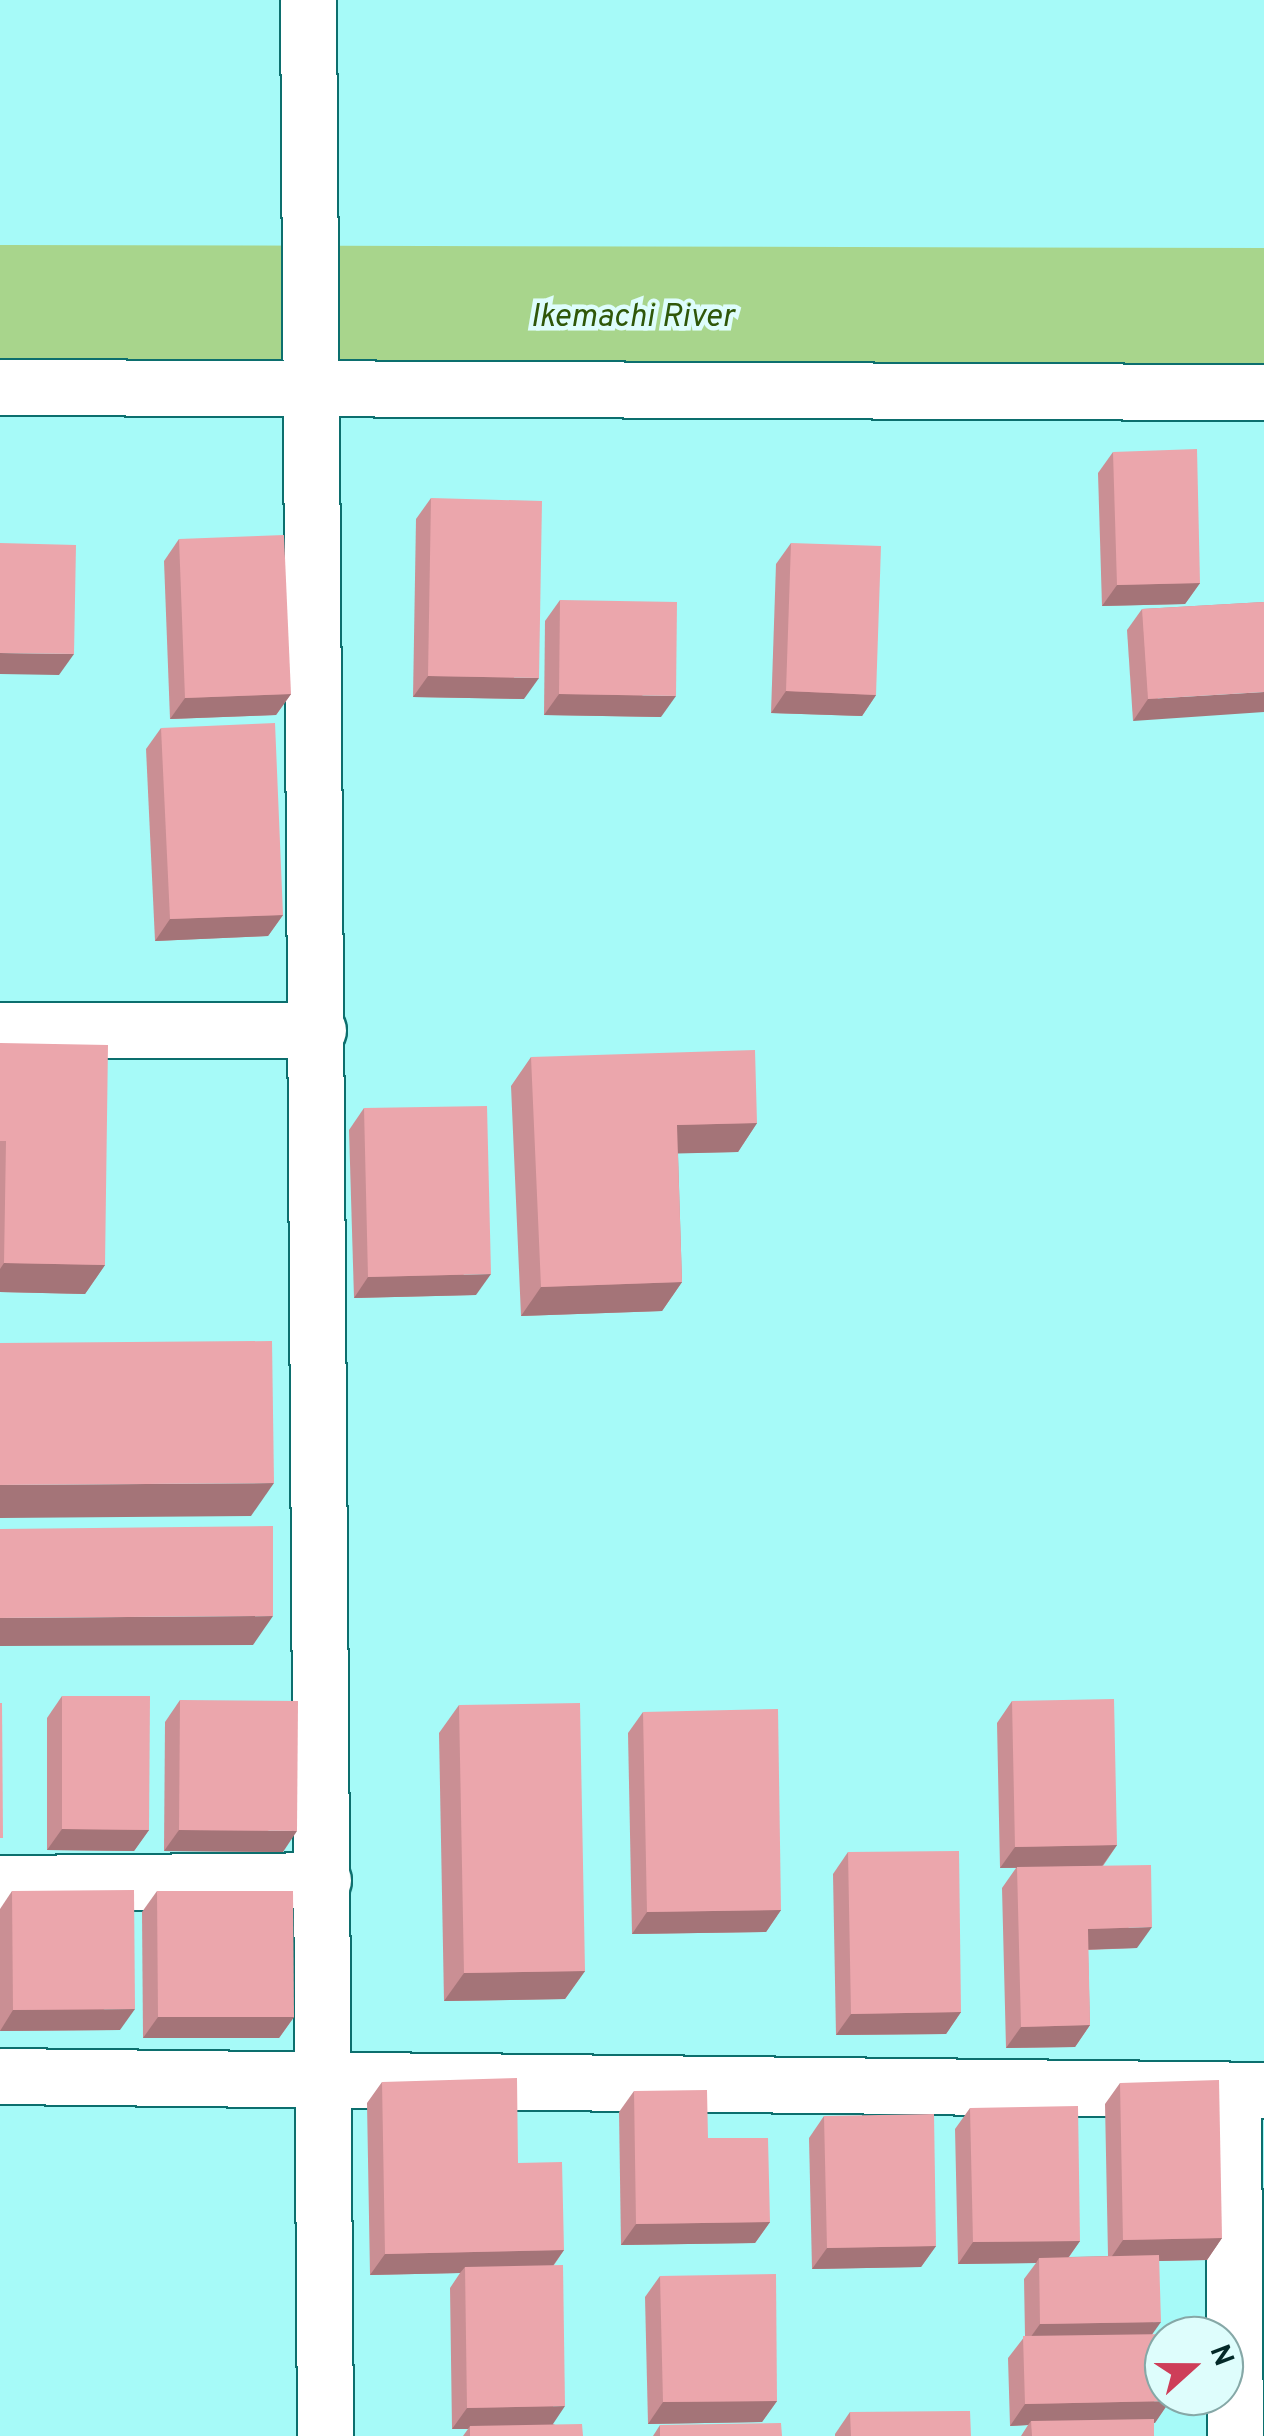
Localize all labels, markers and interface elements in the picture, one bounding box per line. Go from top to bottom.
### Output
water label: Ikemachi River [530,299,734,337]
north arrow [1144,2316,1244,2416]
text: N [1200,2340,1241,2372]

